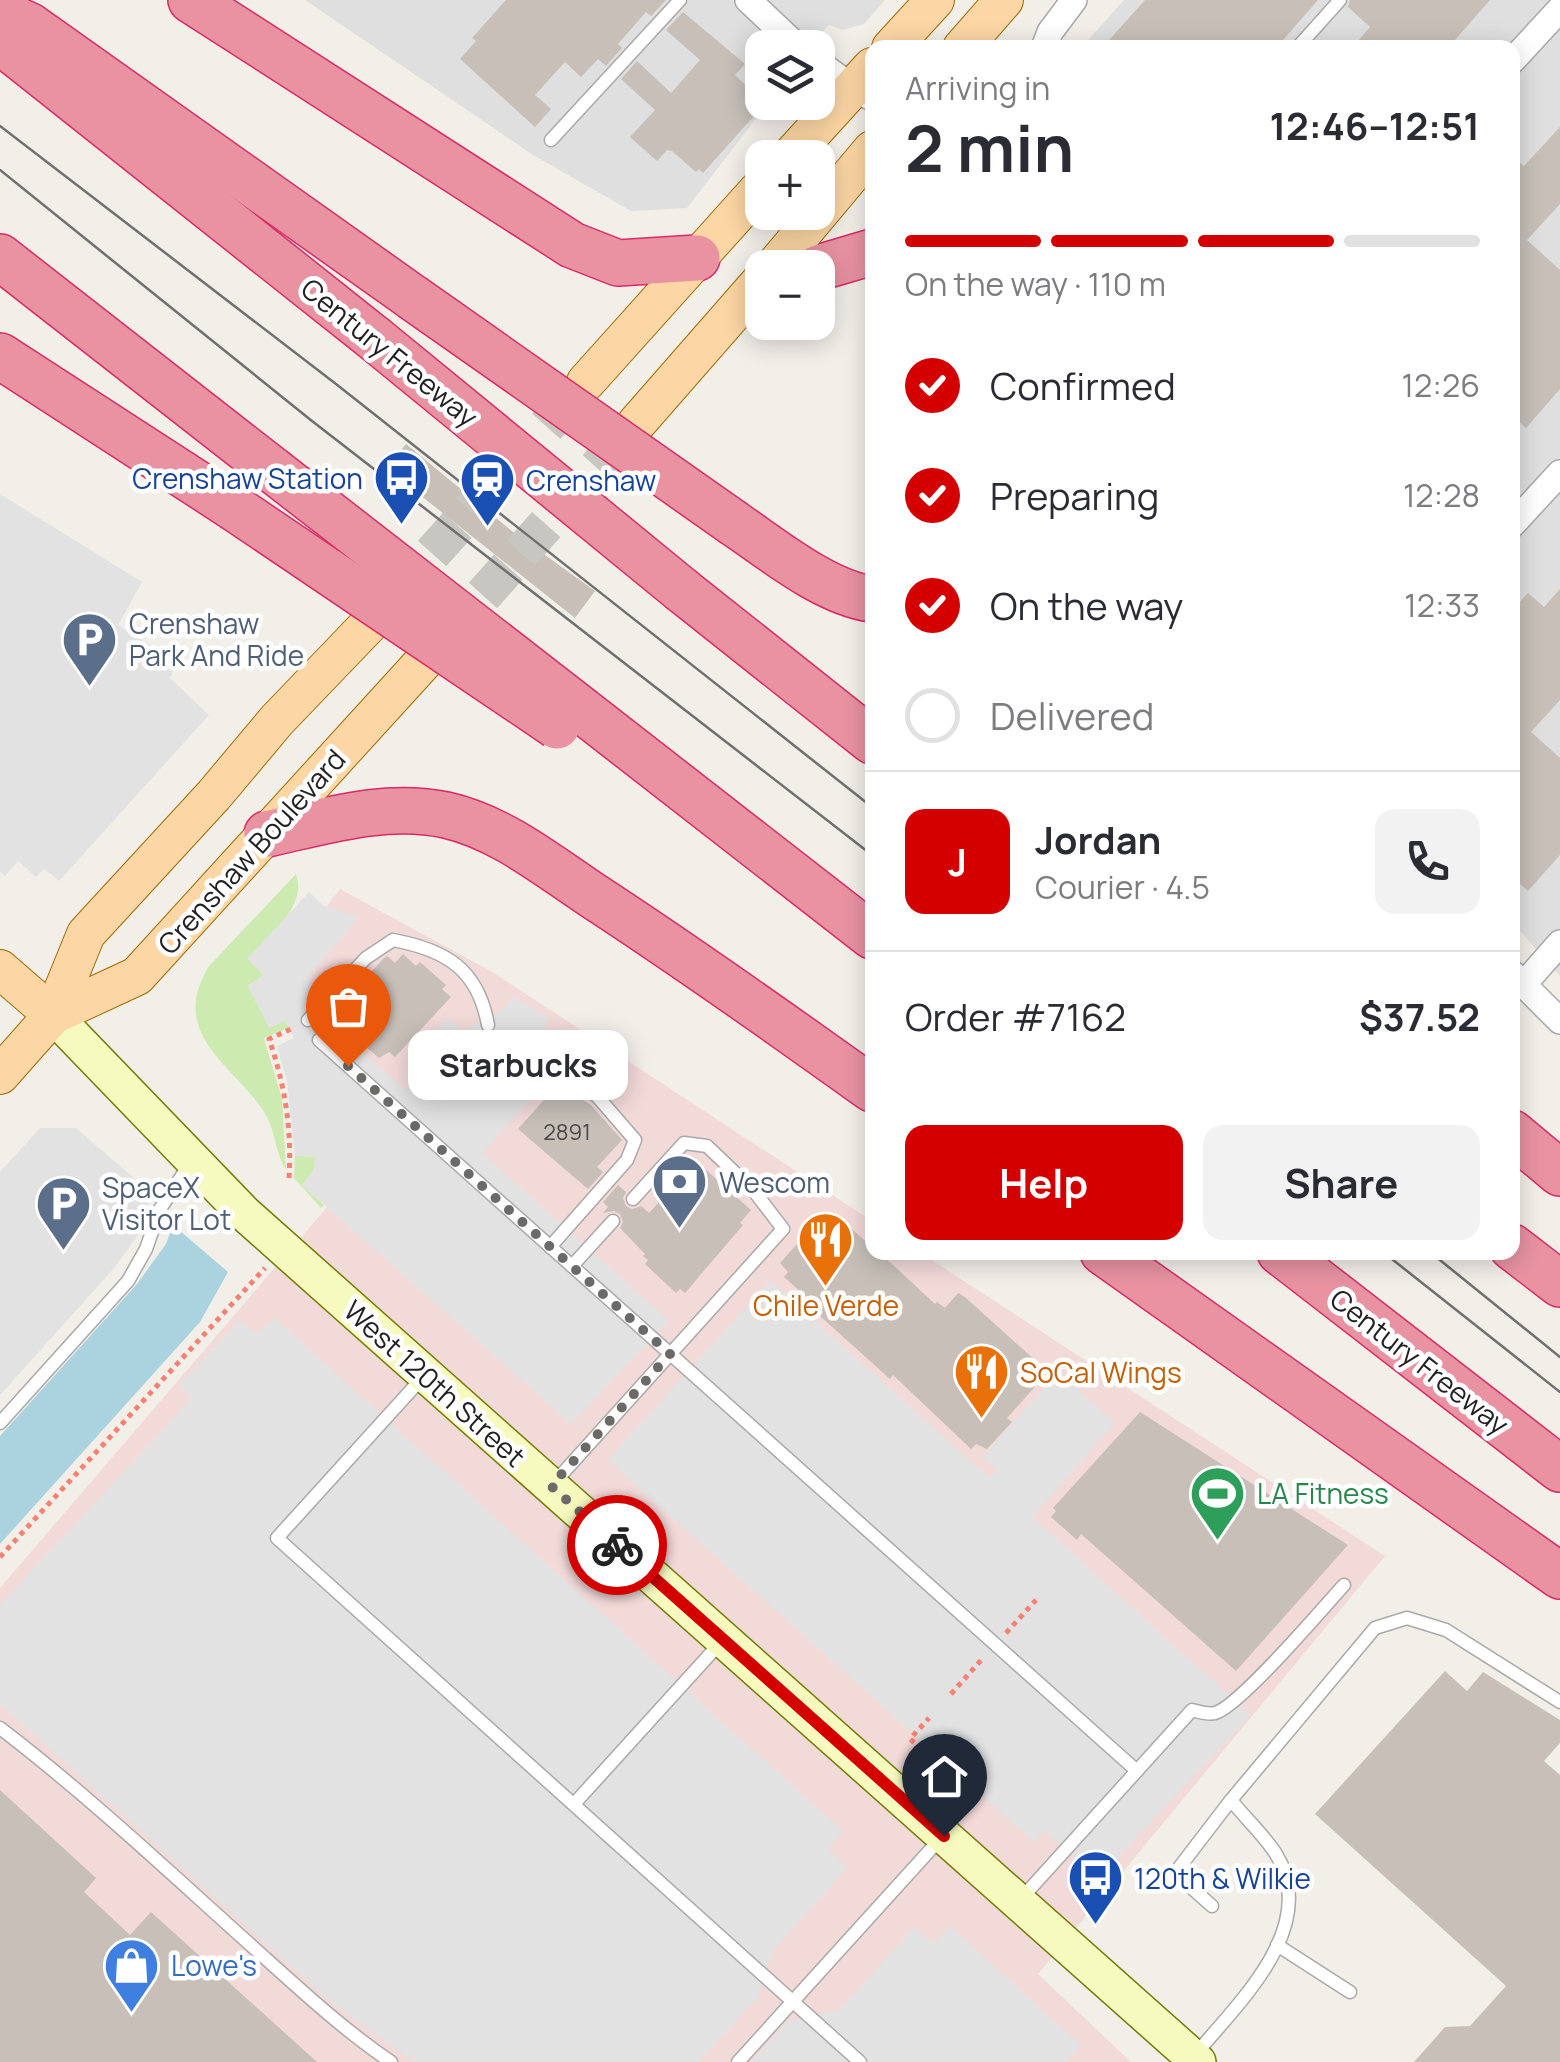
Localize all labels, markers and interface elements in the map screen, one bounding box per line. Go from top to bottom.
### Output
map controls [745,30,835,340]
button: layers [745,30,835,120]
text: Arriving in [905,66,1050,110]
text: 12:46–12:51 [1269,99,1480,151]
text: 2 min [905,103,1074,192]
button: + [745,140,835,230]
button: − [745,250,835,340]
text: On the way · 110 m [905,262,1166,306]
street label: Century Freeway [294,269,486,435]
icon: check [905,358,960,413]
text: Confirmed [990,359,1176,411]
text: 12:26 [1402,363,1480,407]
bus stop icon: Crenshaw Station [372,448,432,527]
station icon: Crenshaw [457,450,517,529]
place label: Crenshaw Station [132,459,363,497]
place label: Crenshaw [526,461,656,499]
icon: check [905,468,960,523]
text: Preparing [990,469,1159,521]
text: 12:28 [1403,473,1480,517]
icon: check [905,578,960,633]
text: On the way [990,579,1183,631]
text: 12:33 [1404,583,1480,627]
place label: Crenshaw Park And Ride [129,604,304,674]
parking icon: Crenshaw Park And Ride [60,609,120,688]
text: Delivered [990,689,1154,741]
street label: Crenshaw Boulevard [149,740,353,962]
button: phone [1375,809,1480,914]
text: Jordan [1035,813,1161,865]
text: J [948,835,967,887]
text: Courier · 4.5 [1035,865,1210,909]
pin [306,964,391,1067]
icon: bag [321,979,376,1034]
text: Order #7162 [905,990,1126,1042]
text: $37.52 [1359,990,1480,1042]
callout: Starbucks [408,1031,628,1101]
text: Starbucks [439,1043,597,1087]
house number: 2891 [543,1117,591,1147]
button: Help [905,1125,1183,1240]
button: Share [1203,1125,1480,1240]
bank icon: Wescom [650,1152,710,1231]
place label: Wescom [719,1163,830,1201]
place label: SpaceX Visitor Lot [102,1168,231,1238]
parking icon: SpaceX Visitor Lot [33,1173,93,1252]
restaurant icon: Chile Verde [796,1209,856,1288]
street label: Century Freeway [1323,1279,1517,1443]
place label: Chile Verde [753,1286,899,1324]
street label: West 120th Street [336,1291,534,1475]
restaurant icon: SoCal Wings [951,1342,1011,1421]
place label: SoCal Wings [1020,1353,1182,1391]
sports icon: LA Fitness [1188,1463,1248,1542]
place label: LA Fitness [1257,1474,1389,1512]
courier [567,1495,667,1595]
icon: bike [590,1518,645,1573]
pin [902,1734,987,1837]
icon: home [917,1749,972,1804]
bus stop icon: 120th & Wilkie [1065,1848,1125,1927]
place label: 120th & Wilkie [1134,1859,1311,1897]
shop icon: Lowe's [102,1935,162,2014]
place label: Lowe's [171,1946,257,1984]

